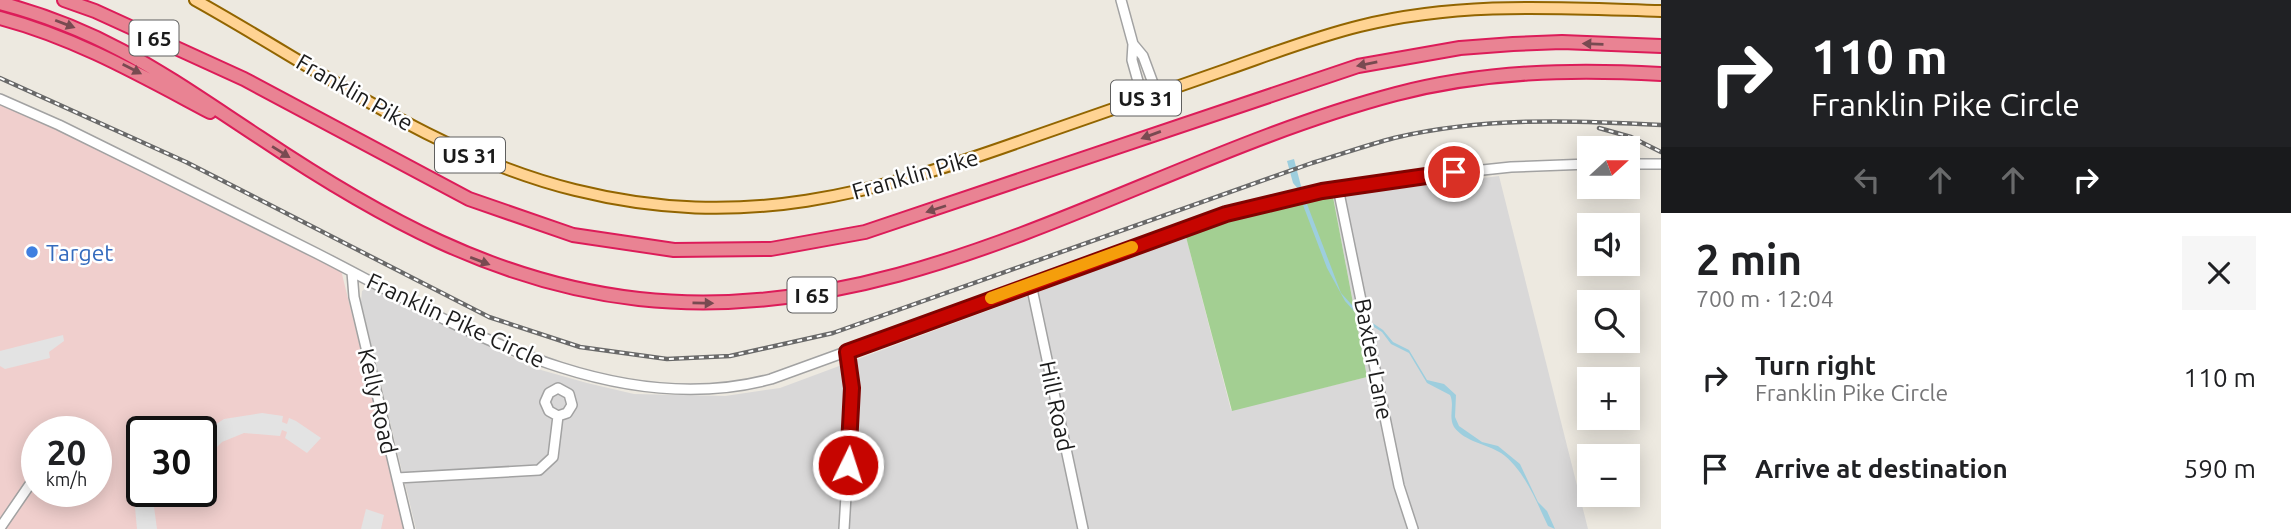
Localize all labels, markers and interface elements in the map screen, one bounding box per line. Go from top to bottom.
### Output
one-way arrow [55,18,76,29]
road number: I 65 [130,20,178,56]
icon: right [1696,28,1787,119]
text: 110 m [1811,28,1948,83]
one-way arrow [1582,38,1604,49]
street label: Franklin Pike [292,49,418,135]
one-way arrow [1356,59,1378,70]
one-way arrow [122,64,142,75]
road number: US 31 [1111,80,1181,116]
text: Franklin Pike Circle [1811,86,2080,122]
one-way arrow [1140,130,1161,141]
north arrow [1577,136,1640,200]
map controls [1577,136,1640,507]
road number: US 31 [435,138,505,172]
pin [1424,142,1484,202]
street label: Franklin Pike [849,144,981,204]
one-way arrow [272,145,291,158]
icon: arrive [1435,153,1473,191]
icon: left [1848,161,1886,199]
icon: ahead [1921,161,1959,199]
icon: ahead [1994,161,2032,199]
icon: right [2067,161,2105,199]
one-way arrow [925,204,946,215]
button: sound [1577,213,1640,276]
text: 2 min [1696,236,1802,283]
button: close [2182,236,2256,310]
place label: Target [46,240,113,265]
marker: Target [24,244,40,260]
one-way arrow [470,255,491,266]
street label: Franklin Pike Circle [363,268,549,372]
road number: I 65 [788,278,836,312]
text: 700 m · 12:04 [1696,286,1834,311]
button: search [1577,290,1640,353]
street label: Baxter Lane [1350,296,1398,422]
one-way arrow [692,297,714,309]
street label: Kelly Road [354,346,402,456]
text: Turn right [1755,351,1876,380]
street label: Hill Road [1035,358,1079,454]
icon: right [1696,359,1734,397]
text: 110 m [2184,363,2256,392]
button: + [1577,367,1640,430]
text: Franklin Pike Circle [1755,380,1948,405]
speed limit sign: 30 [126,416,217,507]
position arrow [811,428,885,502]
text: 20 [47,432,86,472]
button: − [1577,444,1640,507]
icon: arrive [1696,450,1734,488]
text: Arrive at destination [1755,454,2008,483]
text: 590 m [2184,454,2256,483]
text: km/h [46,469,87,489]

